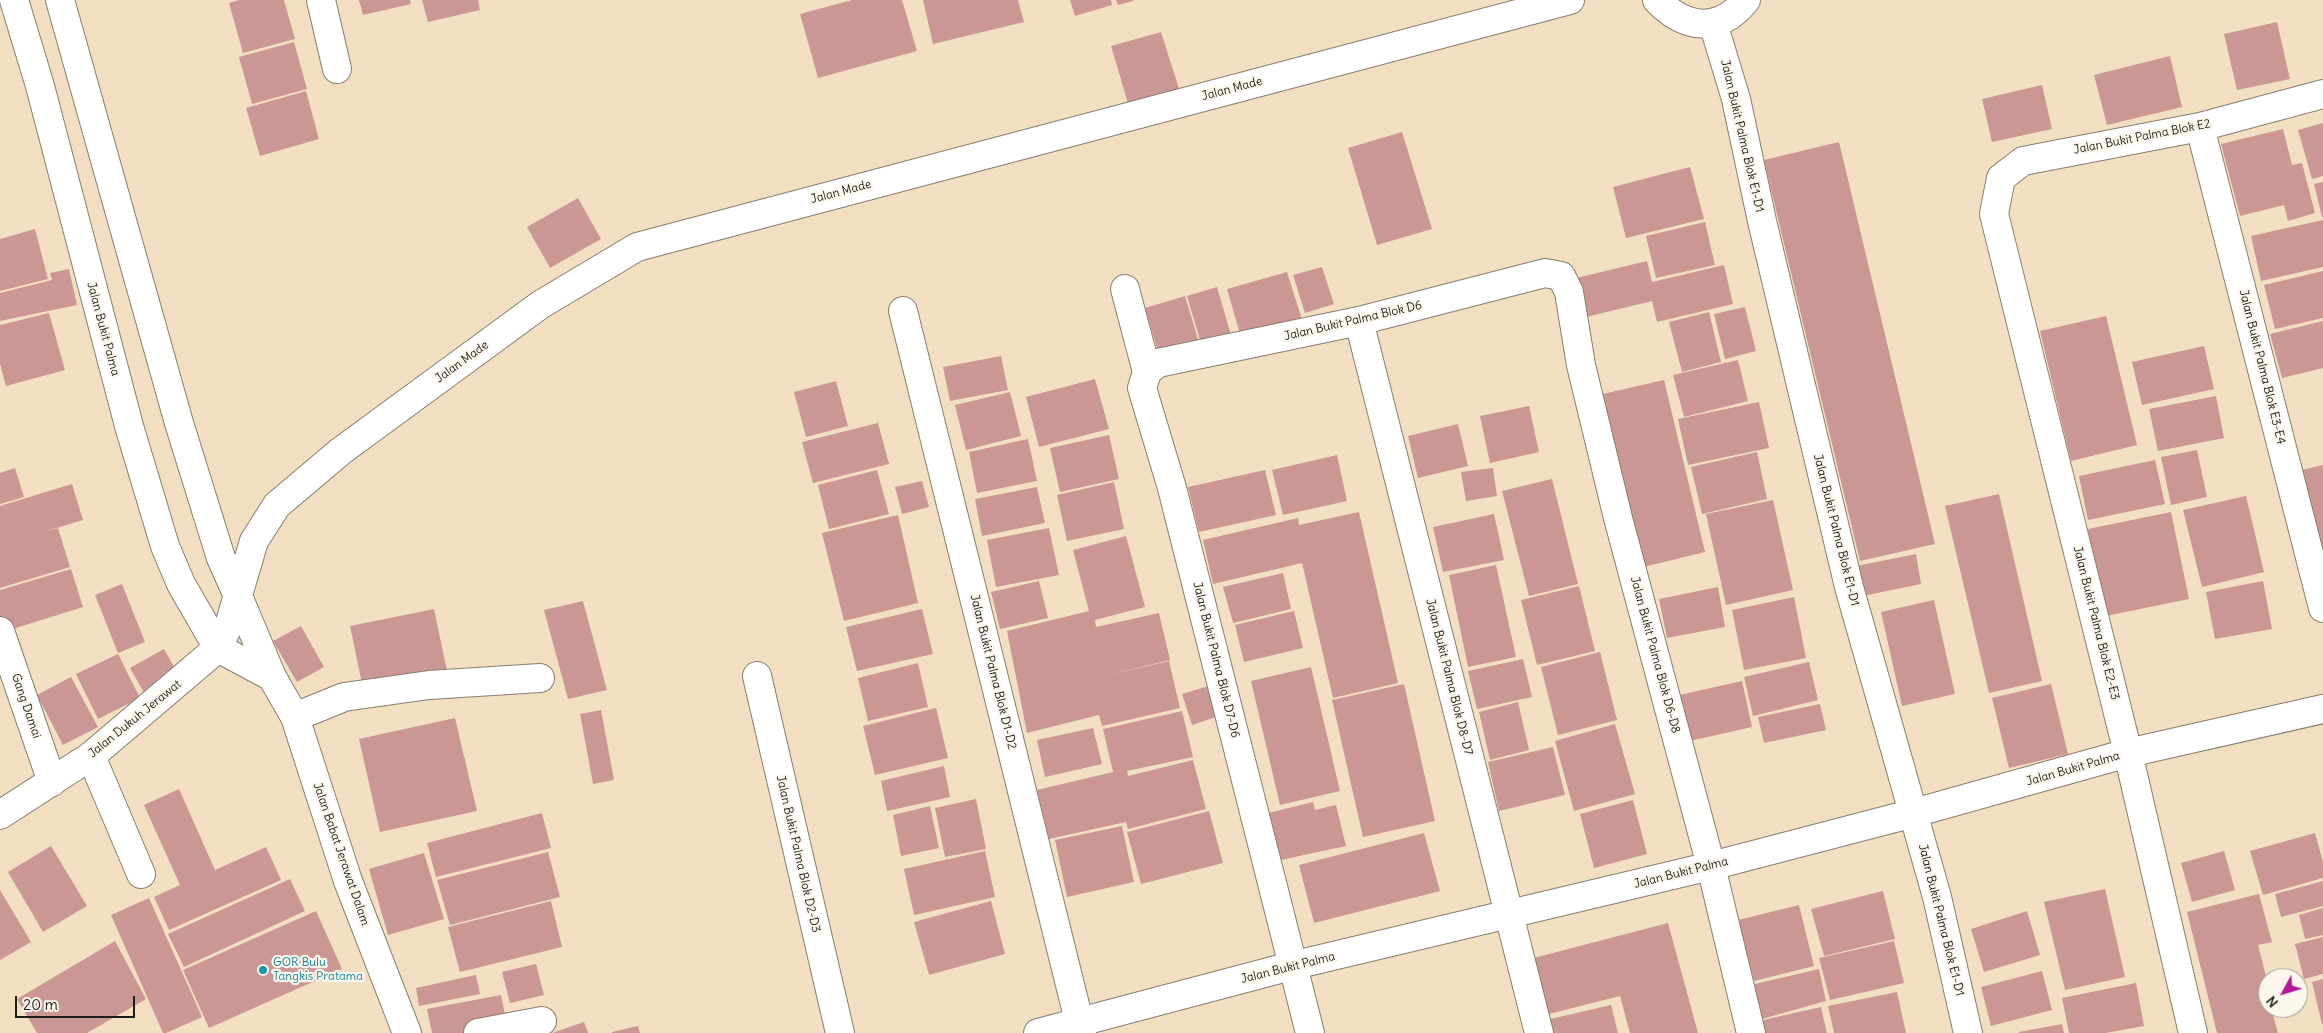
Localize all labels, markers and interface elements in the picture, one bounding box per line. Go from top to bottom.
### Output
street label: Jalan Bukit Palma Blok E1-D1 [1717,58,1767,214]
street label: Jalan Made [1200,74,1264,104]
street label: Jalan Bukit Palma Blok E2 [2072,117,2212,157]
street label: Jalan Made [809,177,873,207]
street label: Jalan Bukit Palma [84,280,122,378]
street label: Jalan Bukit Palma Blok E3-E4 [2236,288,2288,446]
street label: Jalan Bukit Palma Blok D6 [1283,298,1423,344]
street label: Jalan Made [433,338,491,386]
street label: Jalan Bukit Palma Blok E1-D1 [1810,453,1862,607]
street label: Jalan Bukit Palma Blok E2-E3 [2070,545,2122,701]
street label: Jalan Bukit Palma Blok D6-D8 [1627,575,1683,735]
street label: Jalan Bukit Palma Blok D7-D6 [1190,581,1242,739]
street label: Jalan Bukit Palma Blok D1-D2 [967,593,1019,751]
street label: Jalan Bukit Palma Blok D8-D7 [1423,597,1475,757]
street label: Gang Damai [8,672,44,740]
street label: Jalan Dukuh Jerawat [86,677,184,761]
street label: Jalan Bukit Palma [2025,749,2121,789]
street label: Jalan Bukit Palma Blok D2-D3 [773,774,823,934]
street label: Jalan Babat Jerawat Dalam [310,781,372,927]
street label: Jalan Bukit Palma Blok E1-D1 [1915,843,1967,997]
street label: Jalan Bukit Palma [1632,854,1730,892]
street label: Jalan Bukit Palma [1239,949,1337,987]
place label: GOR Bulu Tangkis Pratama [273,956,363,984]
marker: GOR Bulu Tangkis Pratama [257,964,269,976]
north arrow [2258,968,2308,1018]
scale bar [18,986,138,1018]
text: N [2262,992,2282,1011]
text: 20 m [23,995,58,1014]

